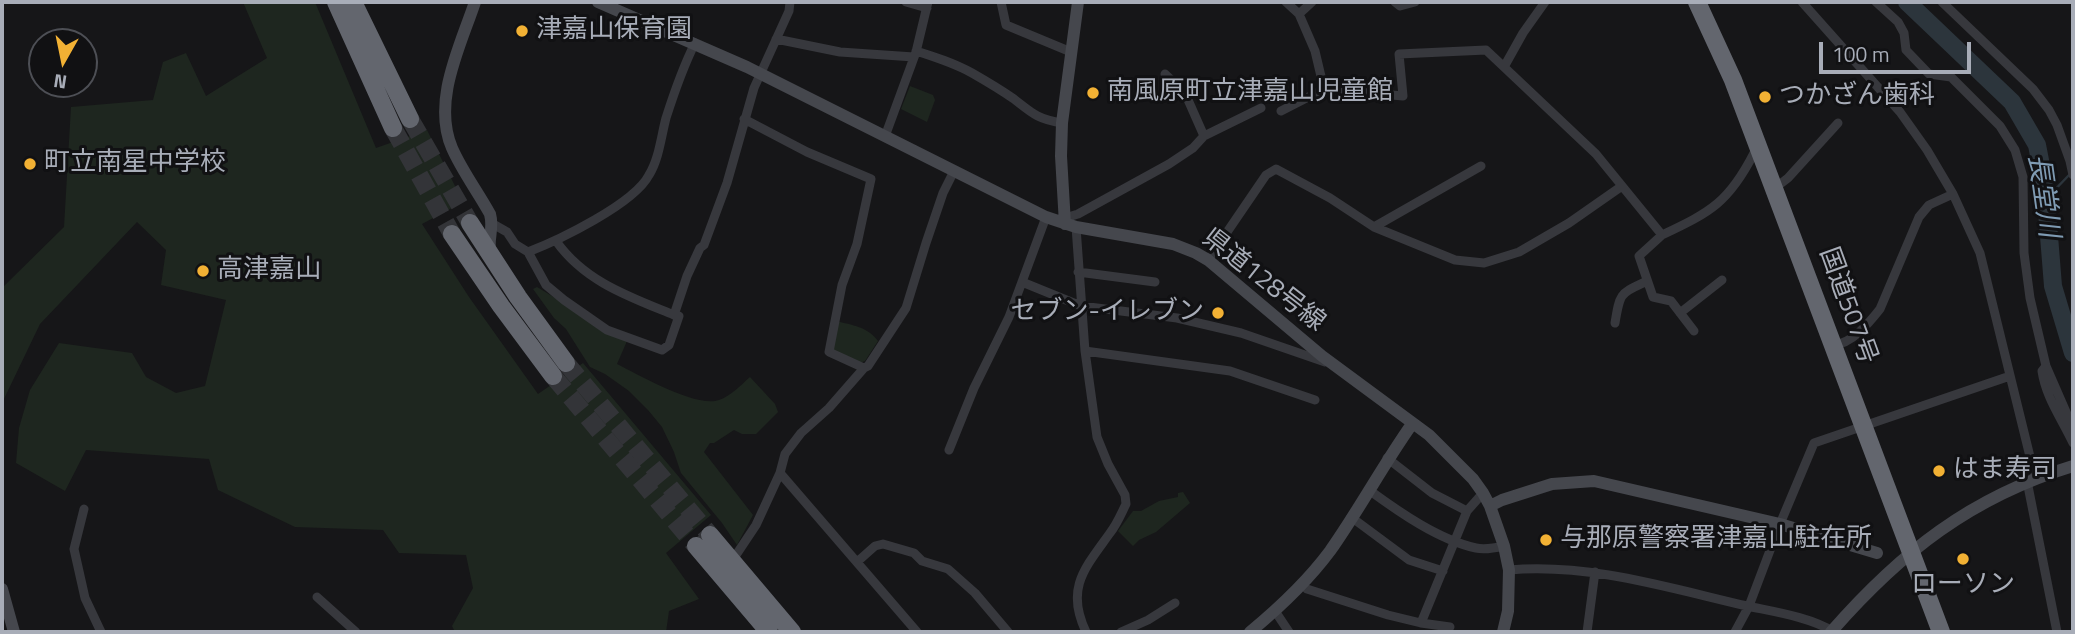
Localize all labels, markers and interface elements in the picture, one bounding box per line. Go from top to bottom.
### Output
place label: 津嘉山保育園 [536,15,692,47]
marker: 津嘉山保育園 [514,23,530,39]
north arrow [28,28,98,98]
scale bar [1823,28,1975,72]
text: 100 m [1832,38,1889,70]
text: N [51,67,69,98]
place label: 南風原町立津嘉山児童館 [1107,77,1393,109]
place label: つかざん歯科 [1779,81,1935,113]
marker: 南風原町立津嘉山児童館 [1085,85,1101,101]
marker: つかざん歯科 [1757,89,1773,105]
place label: 町立南星中学校 [44,148,226,180]
water label: 長堂川 [2020,152,2064,240]
marker: 町立南星中学校 [22,156,38,172]
street label: 県道128号線 [1195,223,1331,339]
street label: 国道507号 [1812,243,1882,369]
place label: 高津嘉山 [217,255,321,287]
marker: 高津嘉山 [195,263,211,279]
place label: セブン-イレブン [1011,297,1204,329]
marker: セブン-イレブン [1210,305,1226,321]
place label: はま寿司 [1953,455,2057,487]
marker: はま寿司 [1931,463,1947,479]
place label: 与那原警察署津嘉山駐在所 [1560,524,1872,556]
marker: 与那原警察署津嘉山駐在所 [1538,532,1554,548]
marker: ローソン [1955,551,1971,567]
place label: ローソン [1911,570,2015,602]

